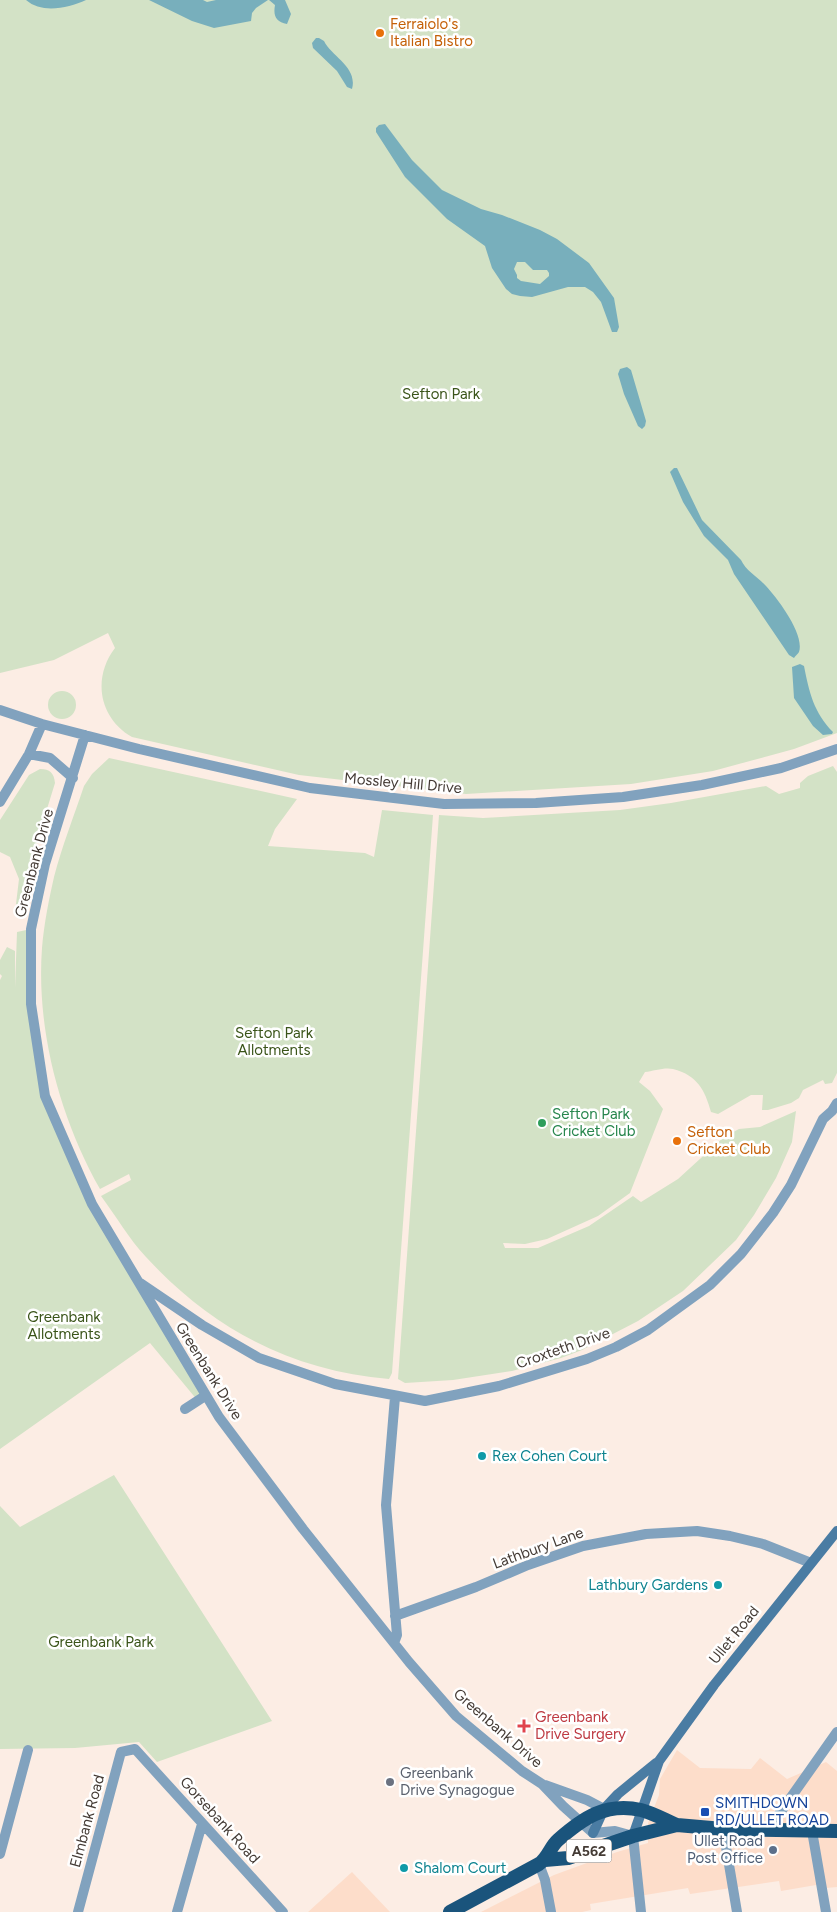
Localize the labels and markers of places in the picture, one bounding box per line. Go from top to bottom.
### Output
place label: Ferraiolo's Italian Bistro [390,15,473,50]
marker: Ferraiolo's Italian Bistro [374,27,386,39]
place label: Sefton Park Cricket Club [552,1105,636,1140]
marker: Sefton Park Cricket Club [536,1117,548,1129]
place label: Sefton Cricket Club [687,1123,771,1158]
marker: Sefton Cricket Club [671,1135,683,1147]
place label: Rex Cohen Court [492,1447,607,1465]
marker: Rex Cohen Court [476,1450,488,1462]
place label: Lathbury Gardens [588,1576,708,1594]
marker: Lathbury Gardens [712,1579,724,1591]
place label: Greenbank Drive Surgery [535,1708,626,1743]
marker: Greenbank Drive Surgery [517,1719,531,1733]
place label: Greenbank Drive Synagogue [400,1764,514,1799]
marker: Greenbank Drive Synagogue [384,1776,396,1788]
place label: SMITHDOWN RD/ULLET ROAD [715,1794,829,1829]
marker: SMITHDOWN RD/ULLET ROAD [699,1806,711,1818]
place label: Ullet Road Post Office [687,1832,763,1867]
marker: Ullet Road Post Office [767,1844,779,1856]
place label: Shalom Court [414,1859,507,1877]
marker: Shalom Court [398,1862,410,1874]

